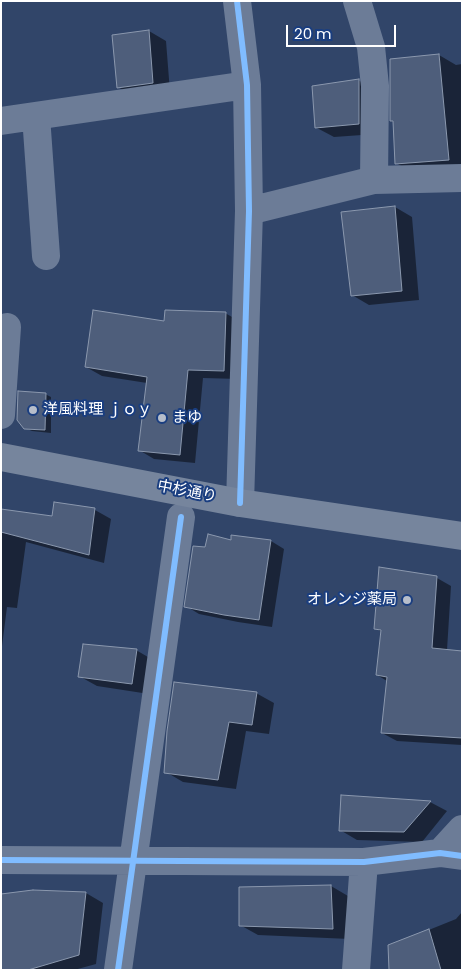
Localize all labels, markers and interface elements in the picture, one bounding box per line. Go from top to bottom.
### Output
scale bar [288,15,398,47]
text: 20 m [294,23,332,44]
place label: 洋風料理 ｊｏｙ [43,401,152,419]
marker: 洋風料理 ｊｏｙ [27,404,39,416]
place label: まゆ [172,409,202,427]
marker: まゆ [156,412,168,424]
street label: 中杉通り [156,477,218,507]
place label: オレンジ薬局 [307,591,397,609]
marker: オレンジ薬局 [401,594,413,606]

